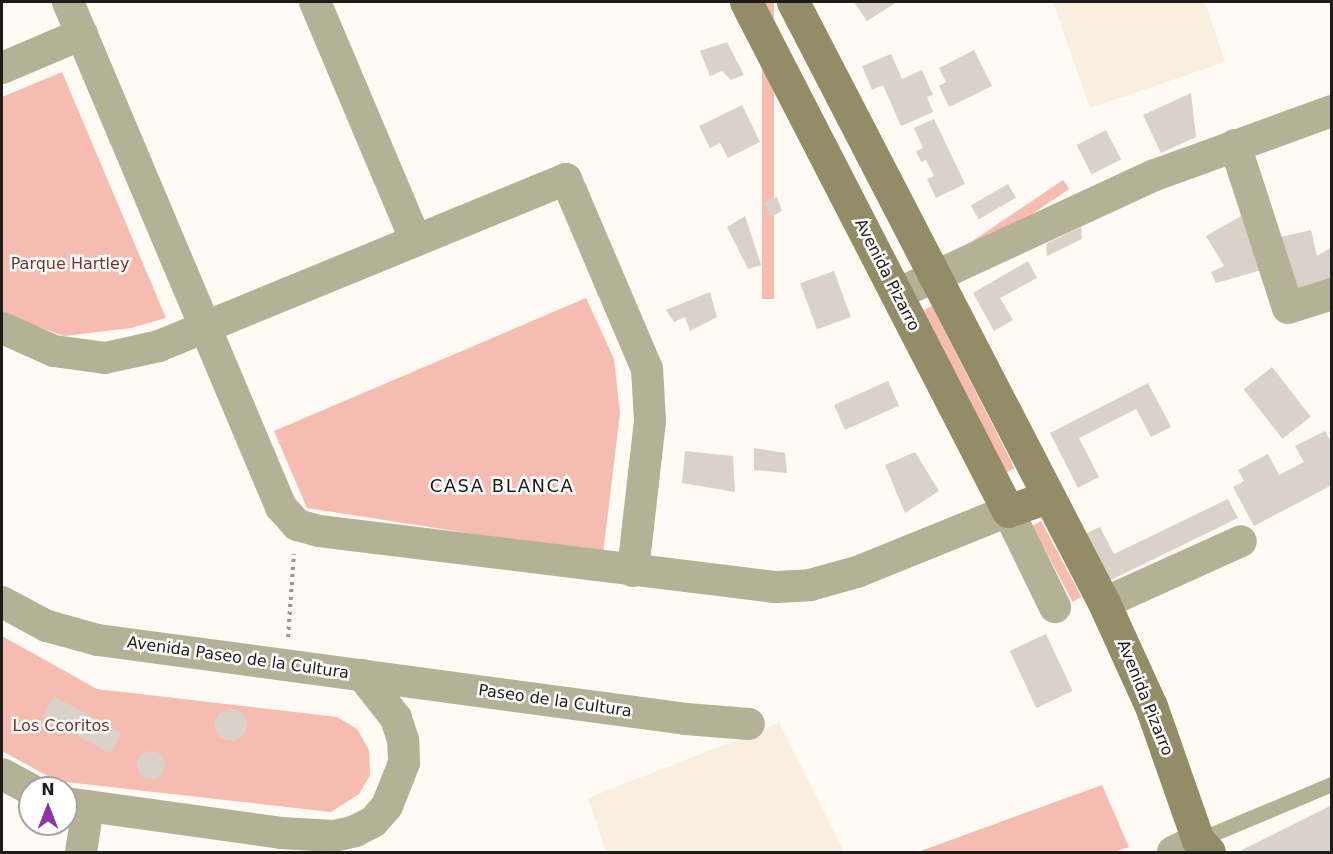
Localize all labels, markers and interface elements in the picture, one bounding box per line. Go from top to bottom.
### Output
street label: Avenida Pizarro [850,216,924,334]
park label: Parque Hartley [11,254,129,274]
district label: CASA BLANCA [430,475,574,497]
street label: Avenida Paseo de la Cultura [126,633,350,683]
street label: Avenida Pizarro [1113,637,1177,759]
street label: Paseo de la Cultura [477,681,633,721]
park label: Los Ccoritos [12,716,110,736]
north arrow [18,776,78,836]
text: N [41,780,55,799]

